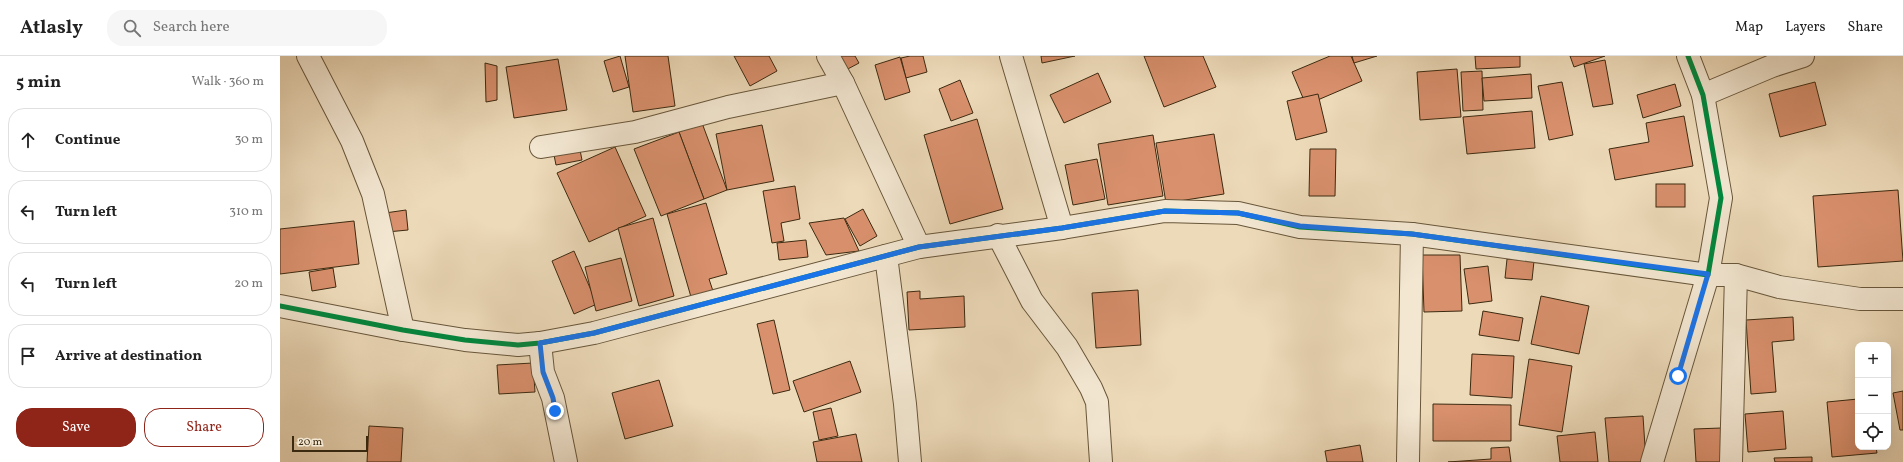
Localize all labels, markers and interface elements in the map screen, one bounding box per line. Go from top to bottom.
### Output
search box [107,10,387,46]
text: Atlasly [20,15,83,41]
icon: search [121,17,143,39]
text: Search here [153,17,230,38]
text: Map [1735,18,1763,37]
text: Layers [1785,18,1825,37]
text: Share [1847,18,1883,37]
text: 5 min [16,71,61,94]
text: Walk · 360 m [192,73,264,91]
icon: ahead [17,129,39,151]
text: Continue [55,130,120,151]
text: 30 m [235,131,263,149]
icon: left [17,201,39,223]
text: Turn left [55,202,117,223]
text: 310 m [229,203,263,221]
icon: left [17,273,39,295]
text: Turn left [55,274,117,295]
text: 20 m [234,275,263,293]
map controls [1855,342,1891,450]
button: + [1855,342,1891,378]
icon: arrive [17,345,39,367]
text: Arrive at destination [55,346,202,367]
route start [1669,367,1687,385]
button: − [1855,378,1891,414]
route end [546,402,564,420]
button: Save [16,408,136,447]
button: Share [144,408,264,447]
button: locate [1855,414,1891,450]
scale bar [292,434,368,453]
text: 20 m [298,435,322,450]

